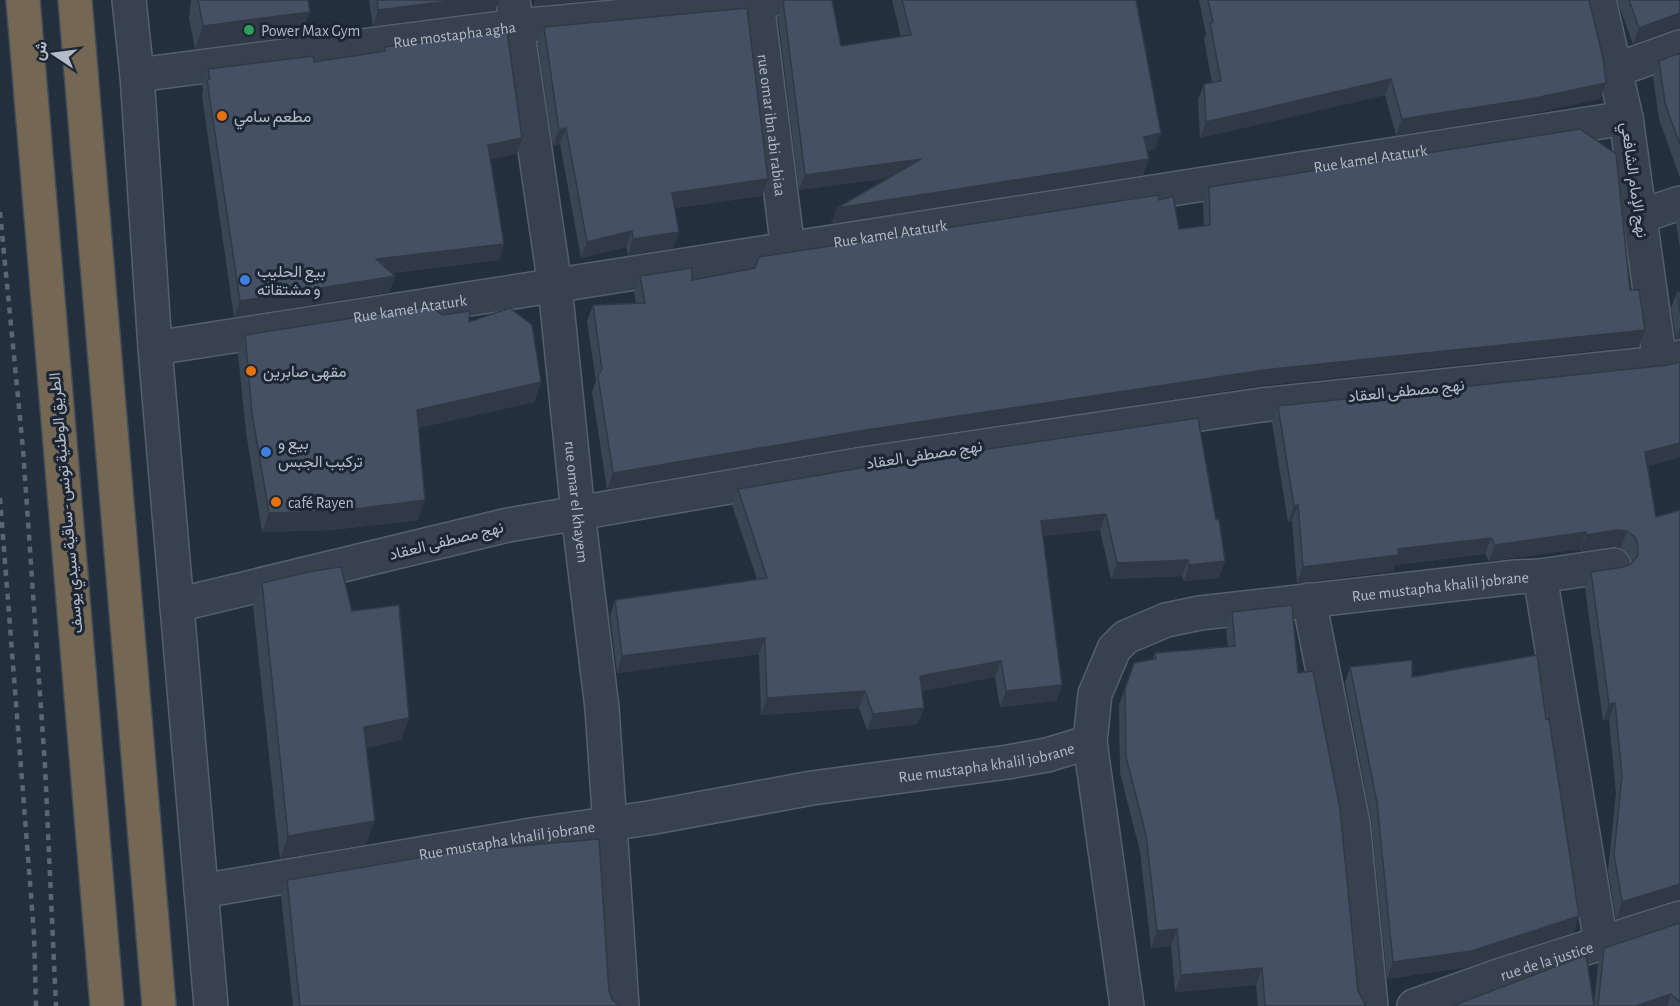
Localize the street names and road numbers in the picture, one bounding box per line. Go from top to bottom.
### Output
street label: Rue mostapha agha [392,19,517,51]
street label: rue omar ibn abi rabiaa [755,53,788,197]
street label: نهج الإمام الشافعي [1613,121,1650,240]
street label: Rue kamel Ataturk [1312,142,1429,176]
street label: Rue kamel Ataturk [832,217,949,251]
street label: Rue kamel Ataturk [352,292,469,326]
street label: الطريق الوطنية تونس - ساقية سيدي يوسف [47,371,90,634]
street label: نهج مصطفى العقاد [1347,377,1466,408]
street label: نهج مصطفى العقاد [865,438,984,475]
street label: rue omar el khayem [562,440,591,564]
street label: نهج مصطفى العقاد [387,519,506,566]
street label: Rue mustapha khalil jobrane [1351,569,1529,605]
street label: Rue mustapha khalil jobrane [898,740,1077,785]
street label: Rue mustapha khalil jobrane [418,819,596,863]
street label: rue de la justice [1498,939,1595,984]

